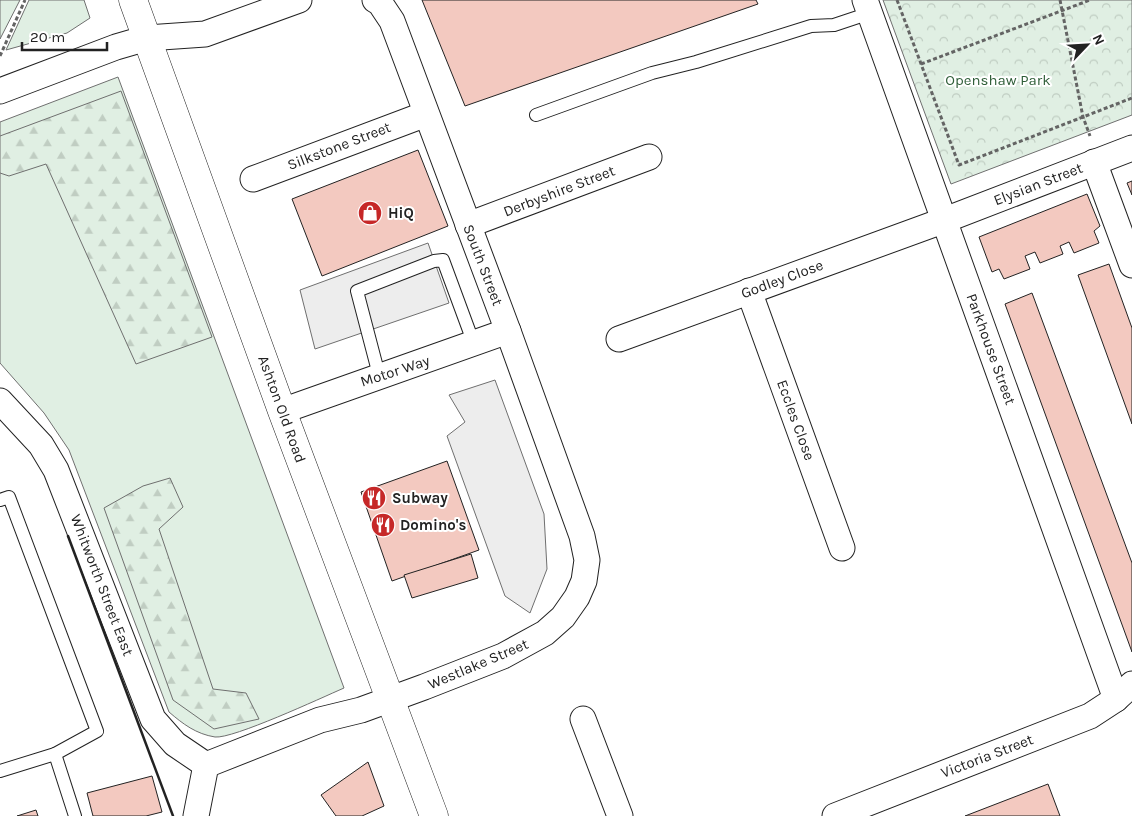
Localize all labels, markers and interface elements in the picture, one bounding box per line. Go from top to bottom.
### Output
scale bar [22,20,108,52]
north arrow [1062,20,1112,70]
text: 20 m [30,28,65,46]
text: N [1089,32,1108,48]
park label: Openshaw Park [945,71,1051,89]
street label: Silkstone Street [285,118,394,174]
street label: Elysian Street [991,159,1085,209]
street label: Derbyshire Street [501,161,618,221]
shop icon: HiQ [357,200,383,226]
place label: HiQ [388,204,414,222]
street label: South Street [459,222,507,309]
street label: Godley Close [738,256,826,302]
street label: Parkhouse Street [963,291,1020,407]
street label: Motor Way [358,351,432,391]
street label: Ashton Old Road [254,353,310,465]
street label: Eccles Close [773,377,819,463]
restaurant icon: Subway [361,485,387,511]
place label: Subway [392,489,448,507]
street label: Whitworth Street East [67,512,137,659]
restaurant icon: Domino's [370,512,396,538]
place label: Domino's [400,516,466,534]
street label: Westlake Street [425,635,531,693]
street label: Victoria Street [938,730,1036,782]

